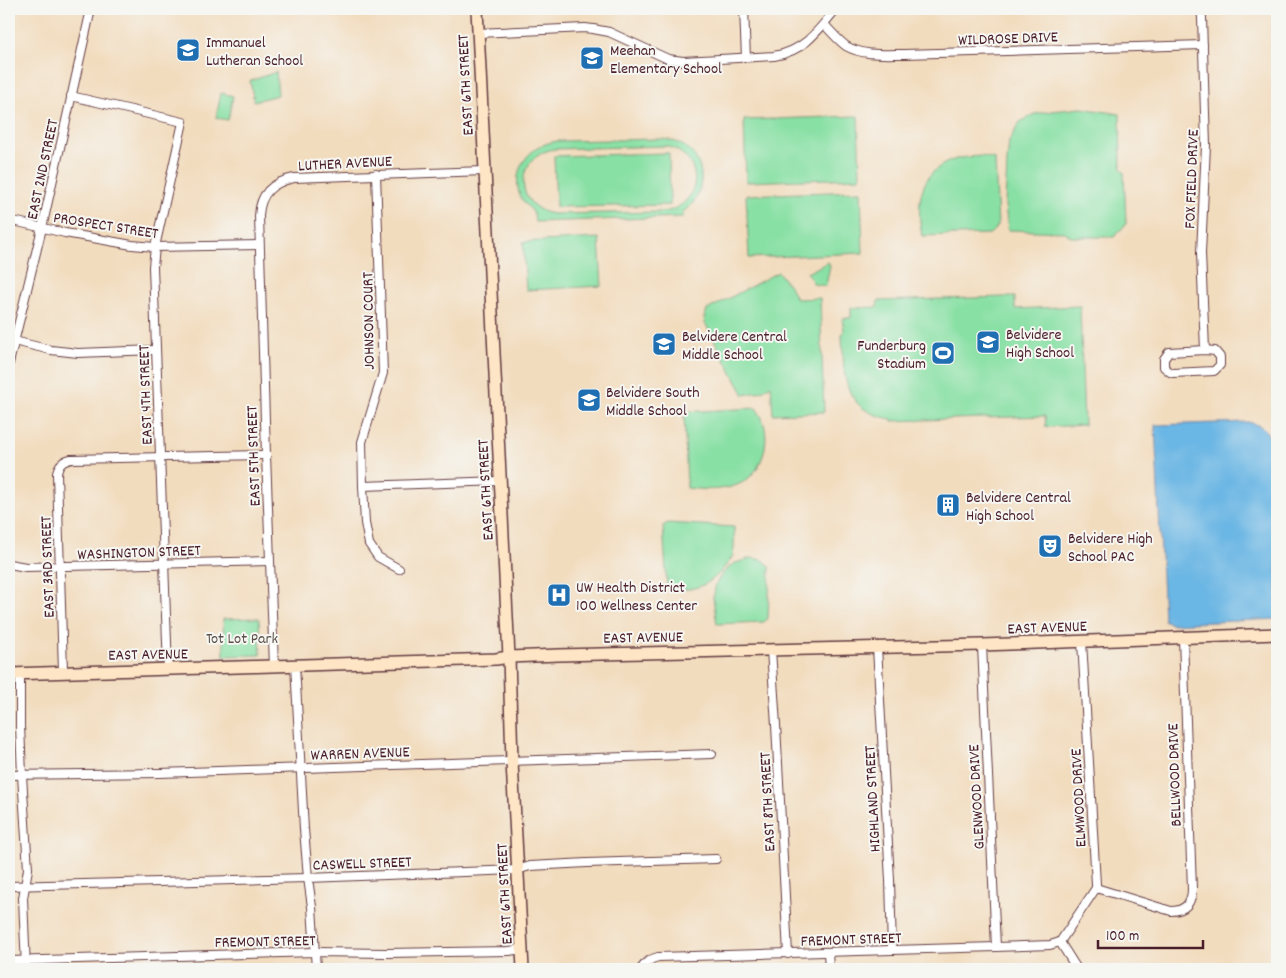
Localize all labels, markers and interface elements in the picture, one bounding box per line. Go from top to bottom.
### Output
street label: WILDROSE DRIVE [958,26,1059,53]
place label: Immanuel Lutheran School [206,32,303,73]
street label: EAST 6TH STREET [452,33,481,136]
school or university icon: Immanuel Lutheran School [175,37,201,63]
place label: Meehan Elementary School [610,40,722,81]
school or university icon: Meehan Elementary School [579,45,605,71]
street label: EAST 2ND STREET [22,117,65,222]
street label: FOX FIELD DRIVE [1179,128,1206,229]
street label: LUTHER AVENUE [298,151,393,178]
street label: PROSPECT STREET [51,207,160,246]
street label: JOHNSON COURT [357,271,382,370]
place label: Belvidere High School [1006,324,1074,365]
place label: Belvidere Central Middle School [682,326,787,367]
school or university icon: Belvidere High School [975,329,1001,355]
school or university icon: Belvidere Central Middle School [651,331,677,357]
place label: Funderburg Stadium [857,335,926,376]
sports icon: Funderburg Stadium [930,340,956,366]
street label: EAST 4TH STREET [133,344,160,445]
place label: Belvidere South Middle School [606,382,700,423]
school or university icon: Belvidere South Middle School [576,387,602,413]
street label: EAST 5TH STREET [241,404,268,507]
street label: EAST 6TH STREET [472,438,501,541]
place label: Belvidere Central High School [966,487,1071,528]
building icon: Belvidere Central High School [935,492,961,518]
street label: EAST 3RD STREET [35,515,62,618]
place label: Belvidere High School PAC [1068,528,1153,569]
theatre icon: Belvidere High School PAC [1037,533,1063,559]
street label: WASHINGTON STREET [77,540,202,567]
place label: UW Health District 100 Wellness Center [576,577,697,618]
hospital icon: UW Health District 100 Wellness Center [546,582,572,608]
street label: EAST AVENUE [1007,616,1088,641]
street label: EAST AVENUE [603,626,684,651]
park label: Tot Lot Park [206,628,278,651]
street label: EAST AVENUE [108,643,189,668]
street label: BELLWOOD DRIVE [1162,722,1189,827]
street label: WARREN AVENUE [310,741,411,768]
street label: GLENWOOD DRIVE [963,743,992,850]
street label: HIGHLAND STREET [859,744,888,853]
street label: ELMWOOD DRIVE [1065,747,1094,848]
street label: EAST 8TH STREET [754,751,783,852]
street label: EAST 6TH STREET [491,842,520,945]
street label: CASWELL STREET [312,851,413,878]
scale bar [1098,918,1204,950]
text: 100 m [1106,926,1139,948]
street label: FREMONT STREET [800,927,903,954]
street label: FREMONT STREET [214,930,316,955]

